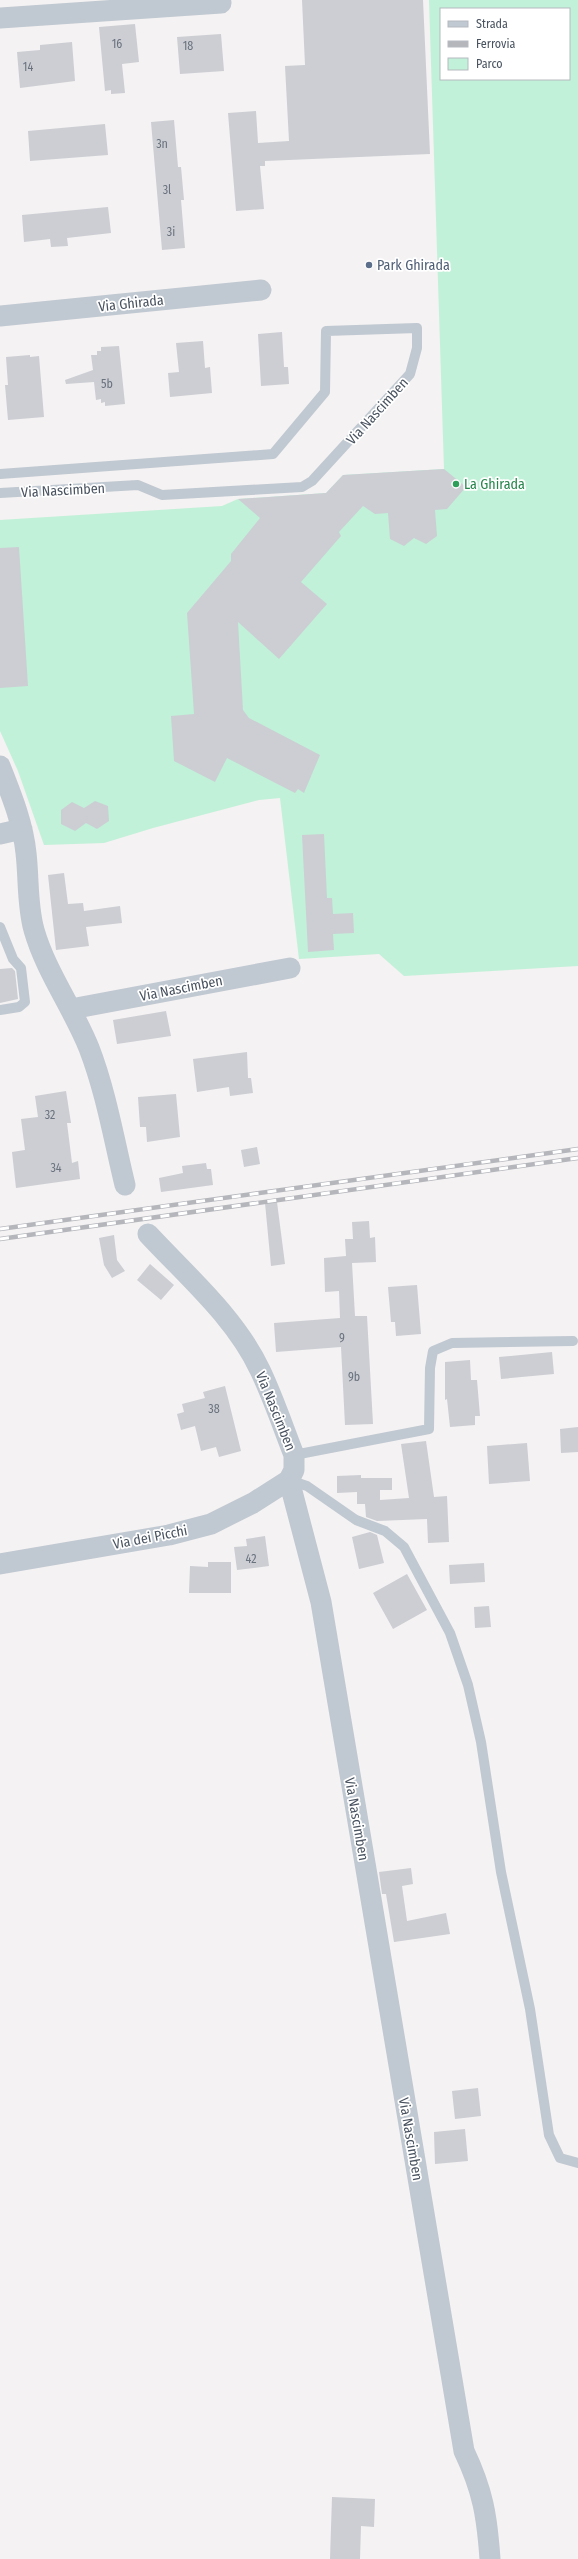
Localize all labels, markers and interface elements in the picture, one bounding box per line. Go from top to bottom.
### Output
legend [440,8,570,80]
text: Strada [476,17,508,31]
house number: 16 [112,37,122,51]
text: Ferrovia [476,37,515,51]
house number: 18 [183,39,193,53]
text: Parco [476,57,503,71]
house number: 14 [23,60,33,74]
house number: 3n [156,137,168,151]
house number: 3l [163,183,171,197]
house number: 3i [167,225,175,239]
place label: Park Ghirada [377,257,450,274]
marker: Park Ghirada [364,260,374,270]
street label: Via Ghirada [98,292,165,315]
street label: Via Nascimben [343,374,412,448]
house number: 5b [101,377,113,391]
place label: La Ghirada [464,476,525,493]
marker: La Ghirada [451,479,461,489]
street label: Via Nascimben [21,480,105,501]
street label: Via Nascimben [138,972,224,1005]
house number: 32 [45,1108,55,1122]
house number: 34 [50,1161,62,1175]
house number: 9 [339,1331,345,1345]
street label: Via Nascimben [252,1369,299,1453]
house number: 9b [348,1370,360,1384]
house number: 38 [208,1402,220,1416]
street label: Via dei Picchi [111,1522,189,1553]
house number: 42 [246,1552,256,1566]
street label: Via Nascimben [341,1776,372,1862]
street label: Via Nascimben [395,2096,426,2182]

